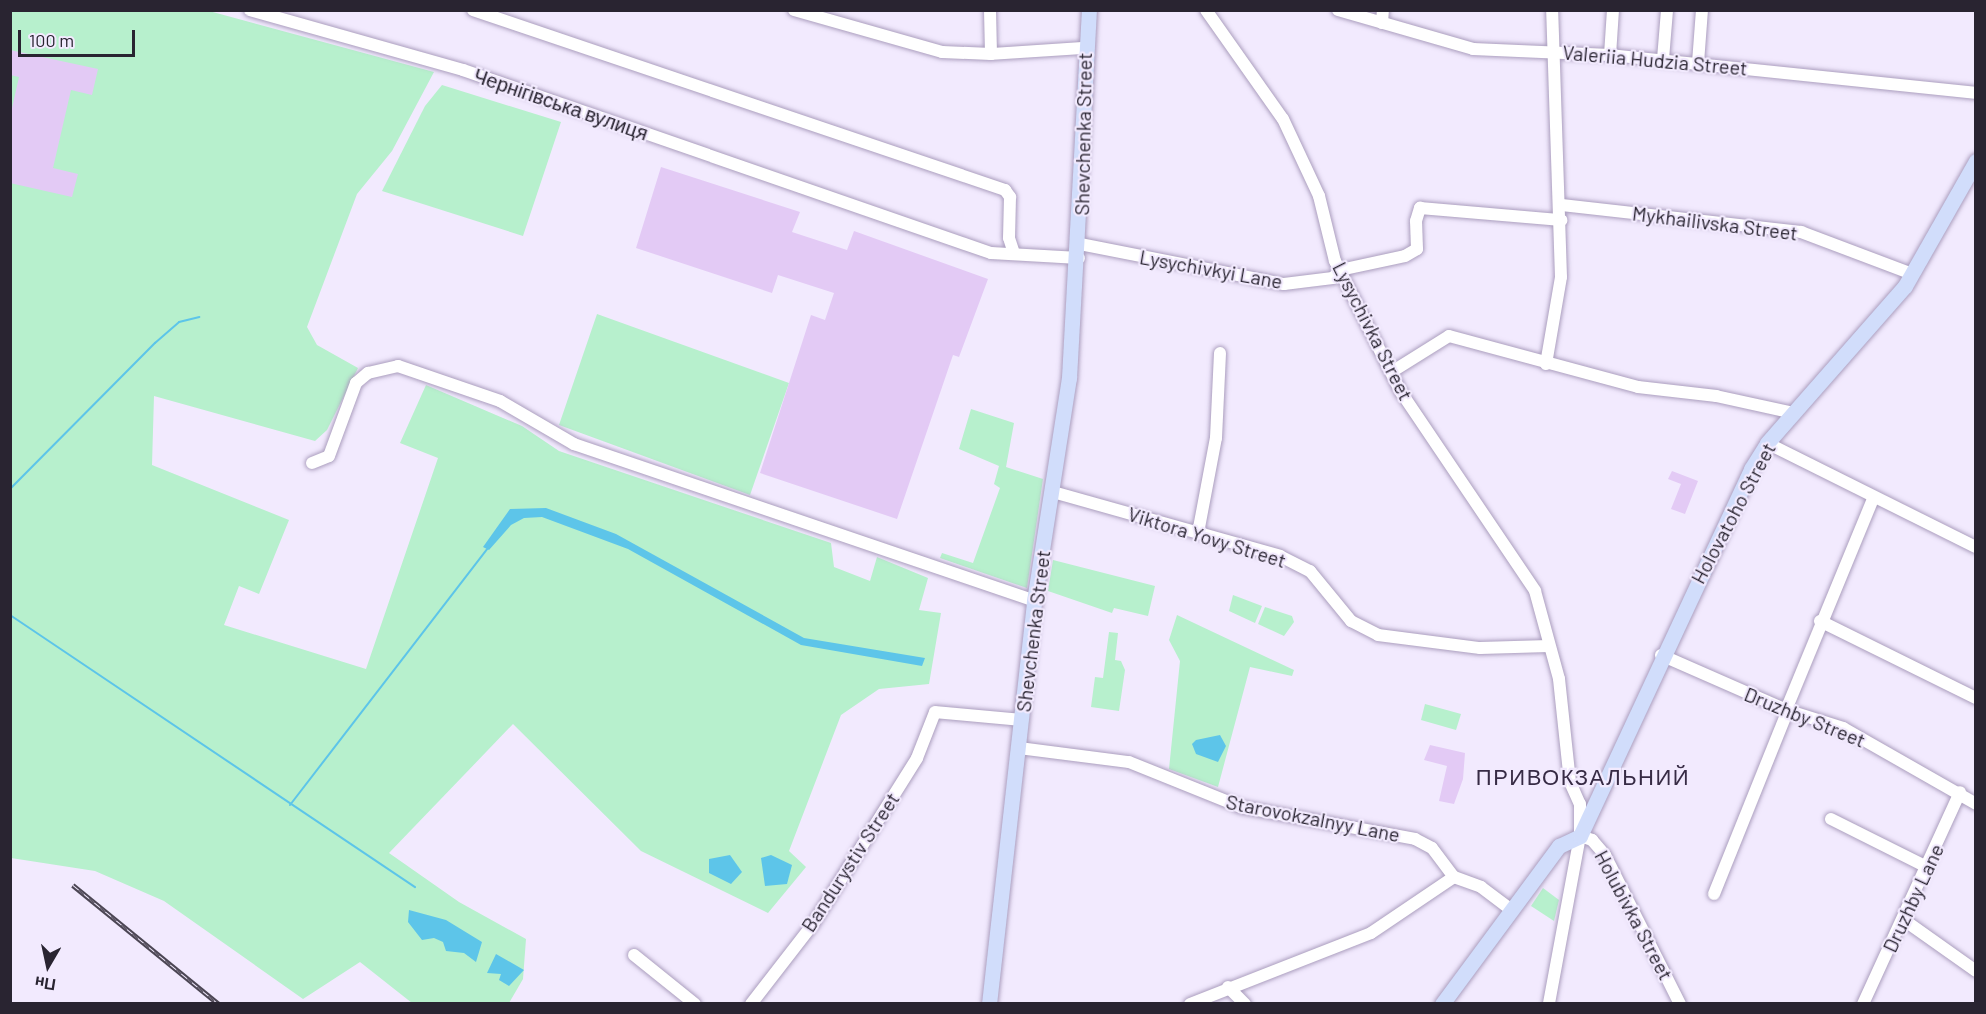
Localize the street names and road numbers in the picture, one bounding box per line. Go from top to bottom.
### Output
street label: Valeriia Hudzia Street [1562,40,1748,80]
street label: Shevchenka Street [1070,52,1096,216]
street label: Чернігівська вулиця [471,63,651,145]
street label: Mykhailivska Street [1631,201,1799,245]
street label: Lysychivkyi Lane [1138,245,1284,293]
street label: Lysychivka Street [1328,258,1418,404]
street label: Holovatoho Street [1686,438,1780,588]
street label: Viktora Yovy Street [1125,502,1289,572]
street label: Shevchenka Street [1011,549,1055,713]
street label: Druzhby Street [1741,682,1869,752]
street label: Bandurystiv Street [796,788,904,936]
street label: Starovokzalnyy Lane [1224,789,1402,847]
street label: Druzhby Lane [1877,840,1949,956]
street label: Holubivka Street [1590,846,1678,984]

